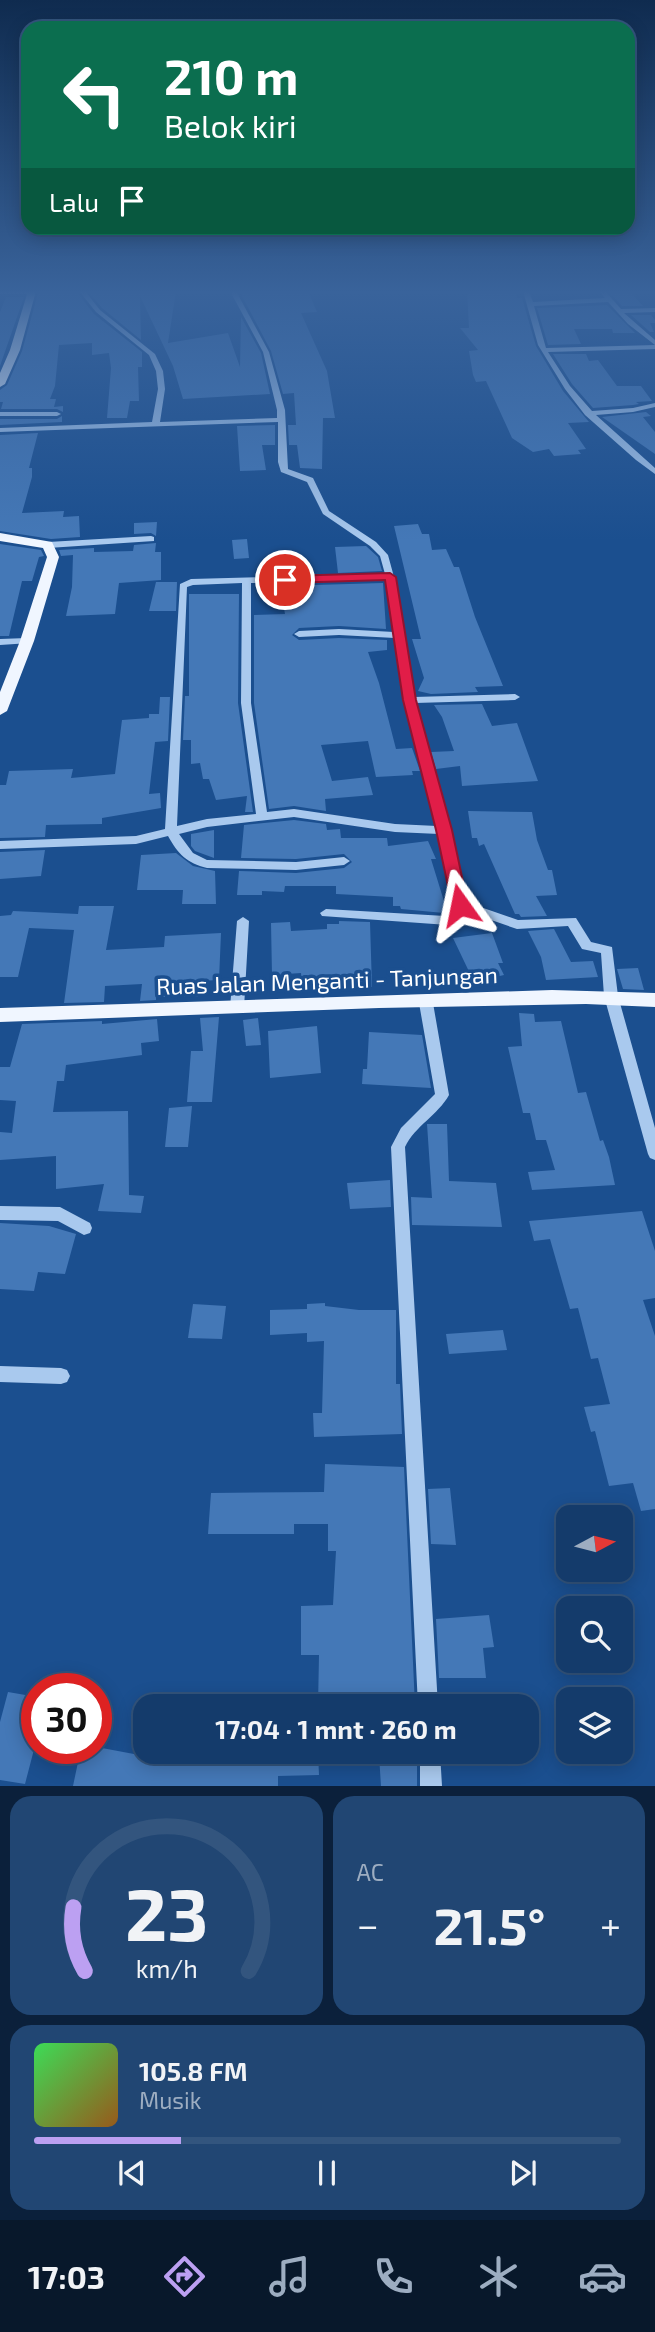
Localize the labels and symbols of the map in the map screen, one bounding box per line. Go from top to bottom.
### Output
pin [255,550,315,610]
position arrow [423,868,497,942]
street label: Ruas Jalan Menganti - Tanjungan [156,960,498,1000]
north arrow [556,1505,634,1582]
speed limit sign: 30 [21,1673,112,1764]

